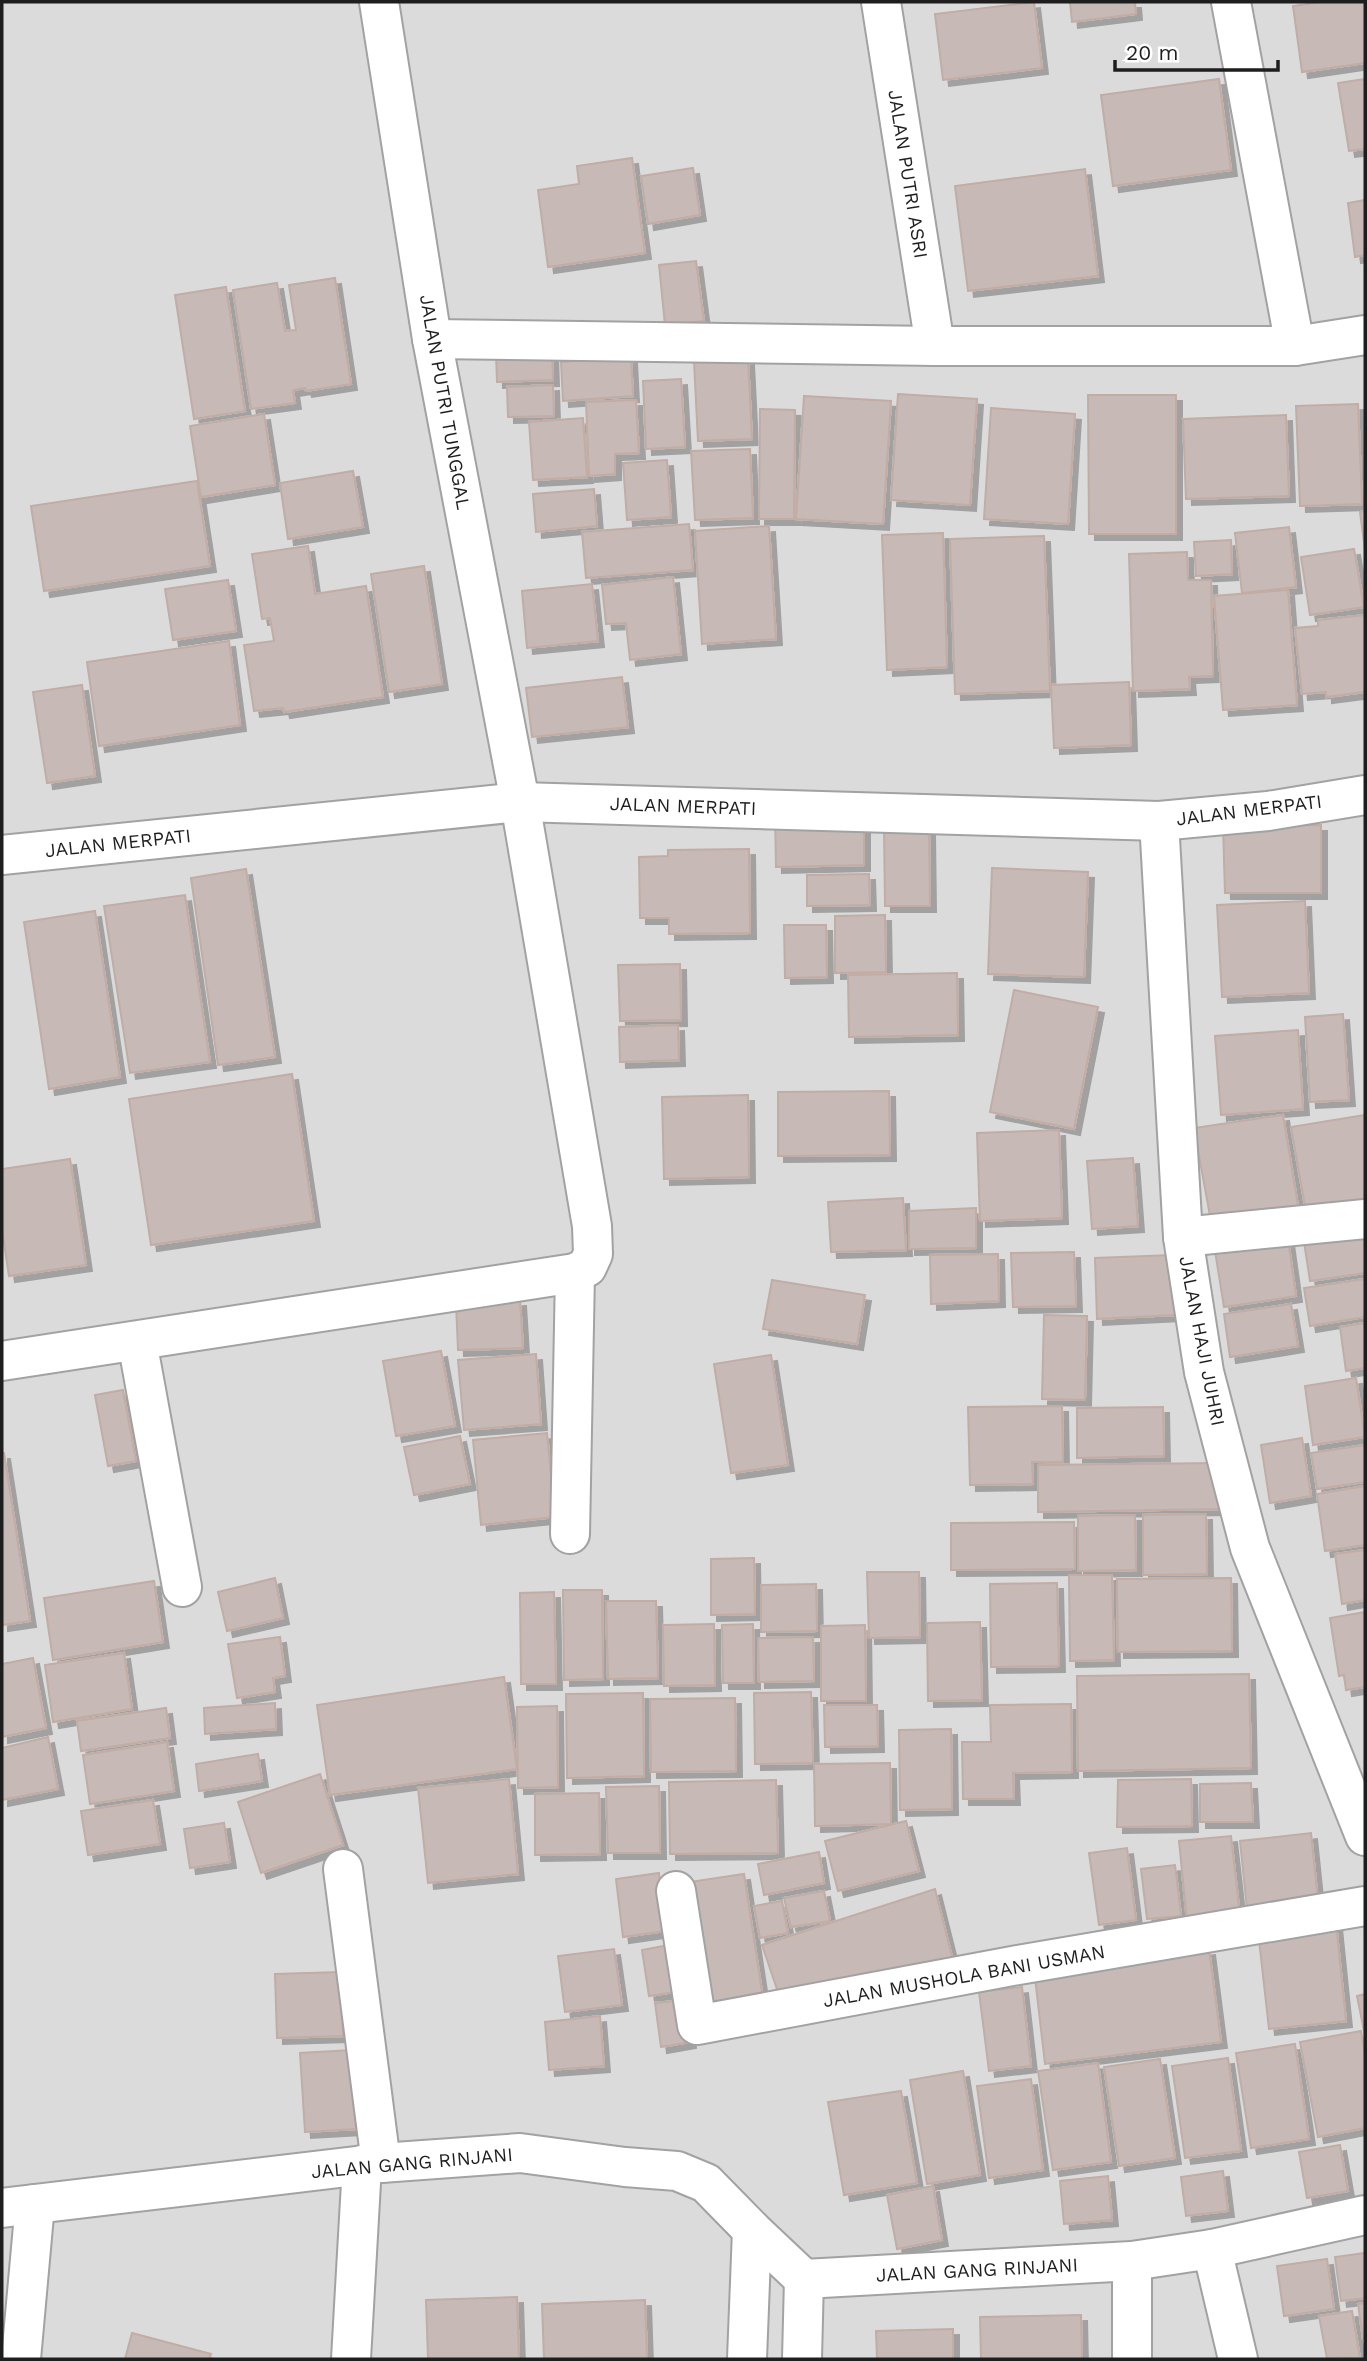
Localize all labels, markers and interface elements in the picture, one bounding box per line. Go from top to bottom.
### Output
scale bar [1115,28,1278,72]
text: 20 m [1126,40,1178,65]
street label: JALAN PUTRI ASRI [883,88,933,260]
street label: JALAN PUTRI TUNGGAL [415,293,475,511]
street label: JALAN MERPATI [1175,790,1323,830]
street label: JALAN MERPATI [609,792,757,820]
street label: JALAN MERPATI [44,824,192,862]
street label: JALAN HAJI JUHRI [1174,1254,1230,1428]
street label: JALAN MUSHOLA BANI USMAN [821,1940,1107,2012]
street label: JALAN GANG RINJANI [310,2143,514,2183]
street label: JALAN GANG RINJANI [875,2253,1079,2287]

